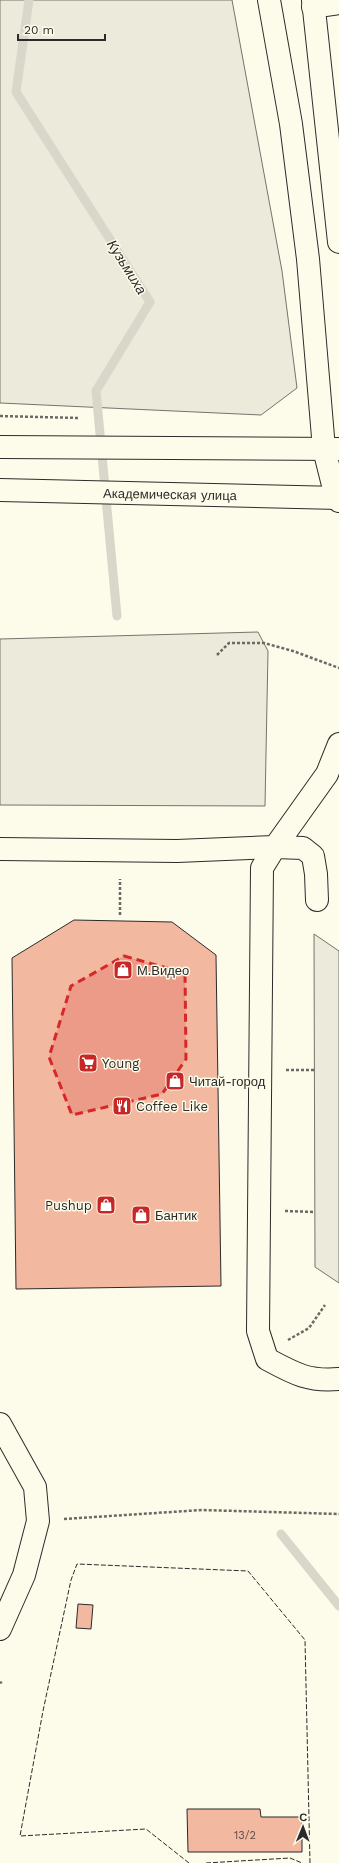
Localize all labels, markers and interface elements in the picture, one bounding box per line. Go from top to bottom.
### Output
scale bar [18,16,105,42]
text: 20 m [24,23,54,37]
water label: Кузьмиха [104,237,150,297]
street label: Академическая улица [103,486,238,503]
shop icon: М.Видео [112,959,134,981]
place label: М.Видео [137,963,189,978]
supermarket icon: Young [77,1052,99,1074]
place label: Young [102,1056,139,1071]
shop icon: Читай-город [164,1070,186,1092]
place label: Читай-город [189,1074,266,1089]
restaurant icon: Coffee Like [111,1095,133,1117]
place label: Coffee Like [136,1099,208,1114]
shop icon: Pushup [95,1194,117,1216]
place label: Pushup [45,1198,92,1213]
shop icon: Бантик [130,1204,152,1226]
place label: Бантик [155,1208,197,1223]
north arrow [283,1807,323,1847]
text: С [299,1811,307,1824]
house number: 13/2 [234,1829,256,1842]

